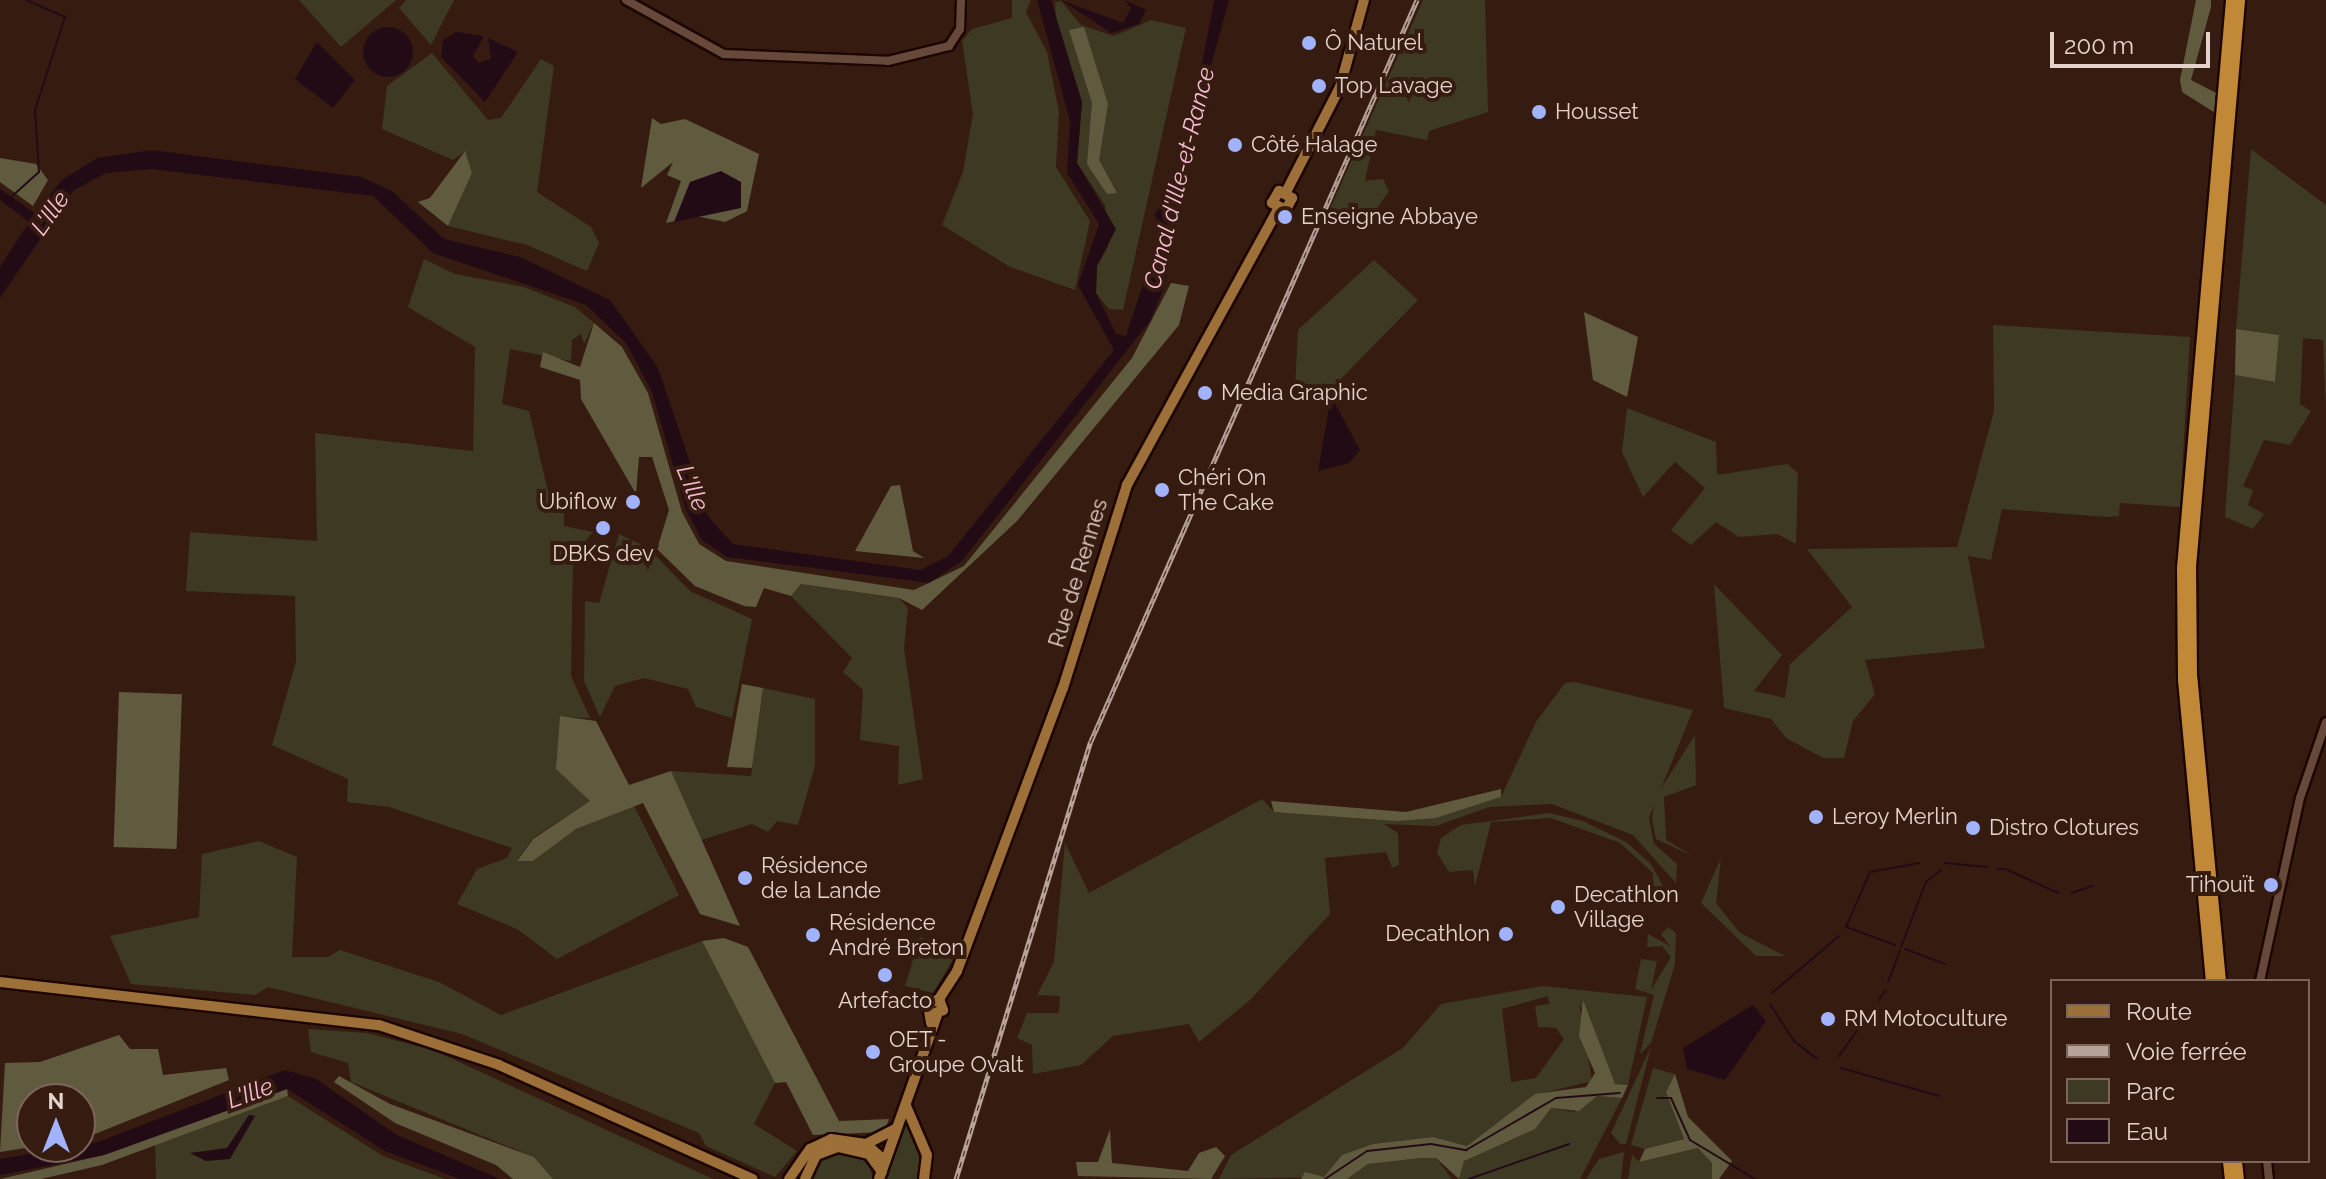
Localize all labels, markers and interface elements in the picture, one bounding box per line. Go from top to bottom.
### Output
scale bar [2054,16,2214,66]
place label: Ô Naturel [1325,30,1423,56]
text: 200 m [2064,31,2134,60]
marker: Ô Naturel [1300,34,1318,52]
water label: Canal d'Ille-et-Rance [1137,64,1221,292]
place label: Top Lavage [1335,73,1453,99]
marker: Top Lavage [1310,77,1328,95]
place label: Housset [1555,99,1639,125]
marker: Housset [1530,103,1548,121]
place label: Côté Halage [1251,132,1377,158]
marker: Côté Halage [1226,136,1244,154]
water label: L'Ille [25,186,75,240]
place label: Enseigne Abbaye [1301,204,1478,230]
marker: Enseigne Abbaye [1276,208,1294,226]
place label: Media Graphic [1221,380,1368,406]
marker: Media Graphic [1196,384,1214,402]
water label: L'Ille [671,461,715,515]
place label: Chéri On The Cake [1178,464,1274,516]
marker: Chéri On The Cake [1153,481,1171,499]
place label: Ubiflow [539,489,617,515]
marker: Ubiflow [624,493,642,511]
street label: Rue de Rennes [1043,495,1113,651]
marker: DBKS dev [594,519,612,537]
place label: DBKS dev [552,541,654,567]
place label: Leroy Merlin [1832,804,1958,830]
marker: Leroy Merlin [1807,808,1825,826]
place label: Distro Clotures [1989,815,2139,841]
marker: Distro Clotures [1964,819,1982,837]
place label: Résidence de la Lande [761,852,881,904]
marker: Résidence de la Lande [736,869,754,887]
place label: Tihouït [2186,872,2255,898]
marker: Tihouït [2262,876,2280,894]
place label: Decathlon Village [1574,881,1679,932]
marker: Decathlon Village [1549,898,1567,916]
place label: Résidence André Breton [829,909,964,960]
place label: Decathlon [1385,921,1490,947]
marker: Decathlon [1497,925,1515,943]
marker: Résidence André Breton [804,926,822,944]
marker: Artefacto [876,966,894,984]
legend [2050,979,2310,1163]
place label: Artefacto [838,988,932,1014]
text: Route [2126,997,2192,1026]
place label: RM Motoculture [1844,1006,2007,1032]
marker: RM Motoculture [1819,1010,1837,1028]
place label: OET - Groupe Ovalt [889,1026,1024,1078]
text: Voie ferrée [2126,1037,2247,1066]
marker: OET - Groupe Ovalt [864,1043,882,1061]
water label: L'Ille [223,1071,277,1115]
text: Parc [2126,1077,2175,1106]
north arrow [16,1083,96,1163]
text: N [48,1088,64,1114]
text: Eau [2126,1117,2168,1146]

